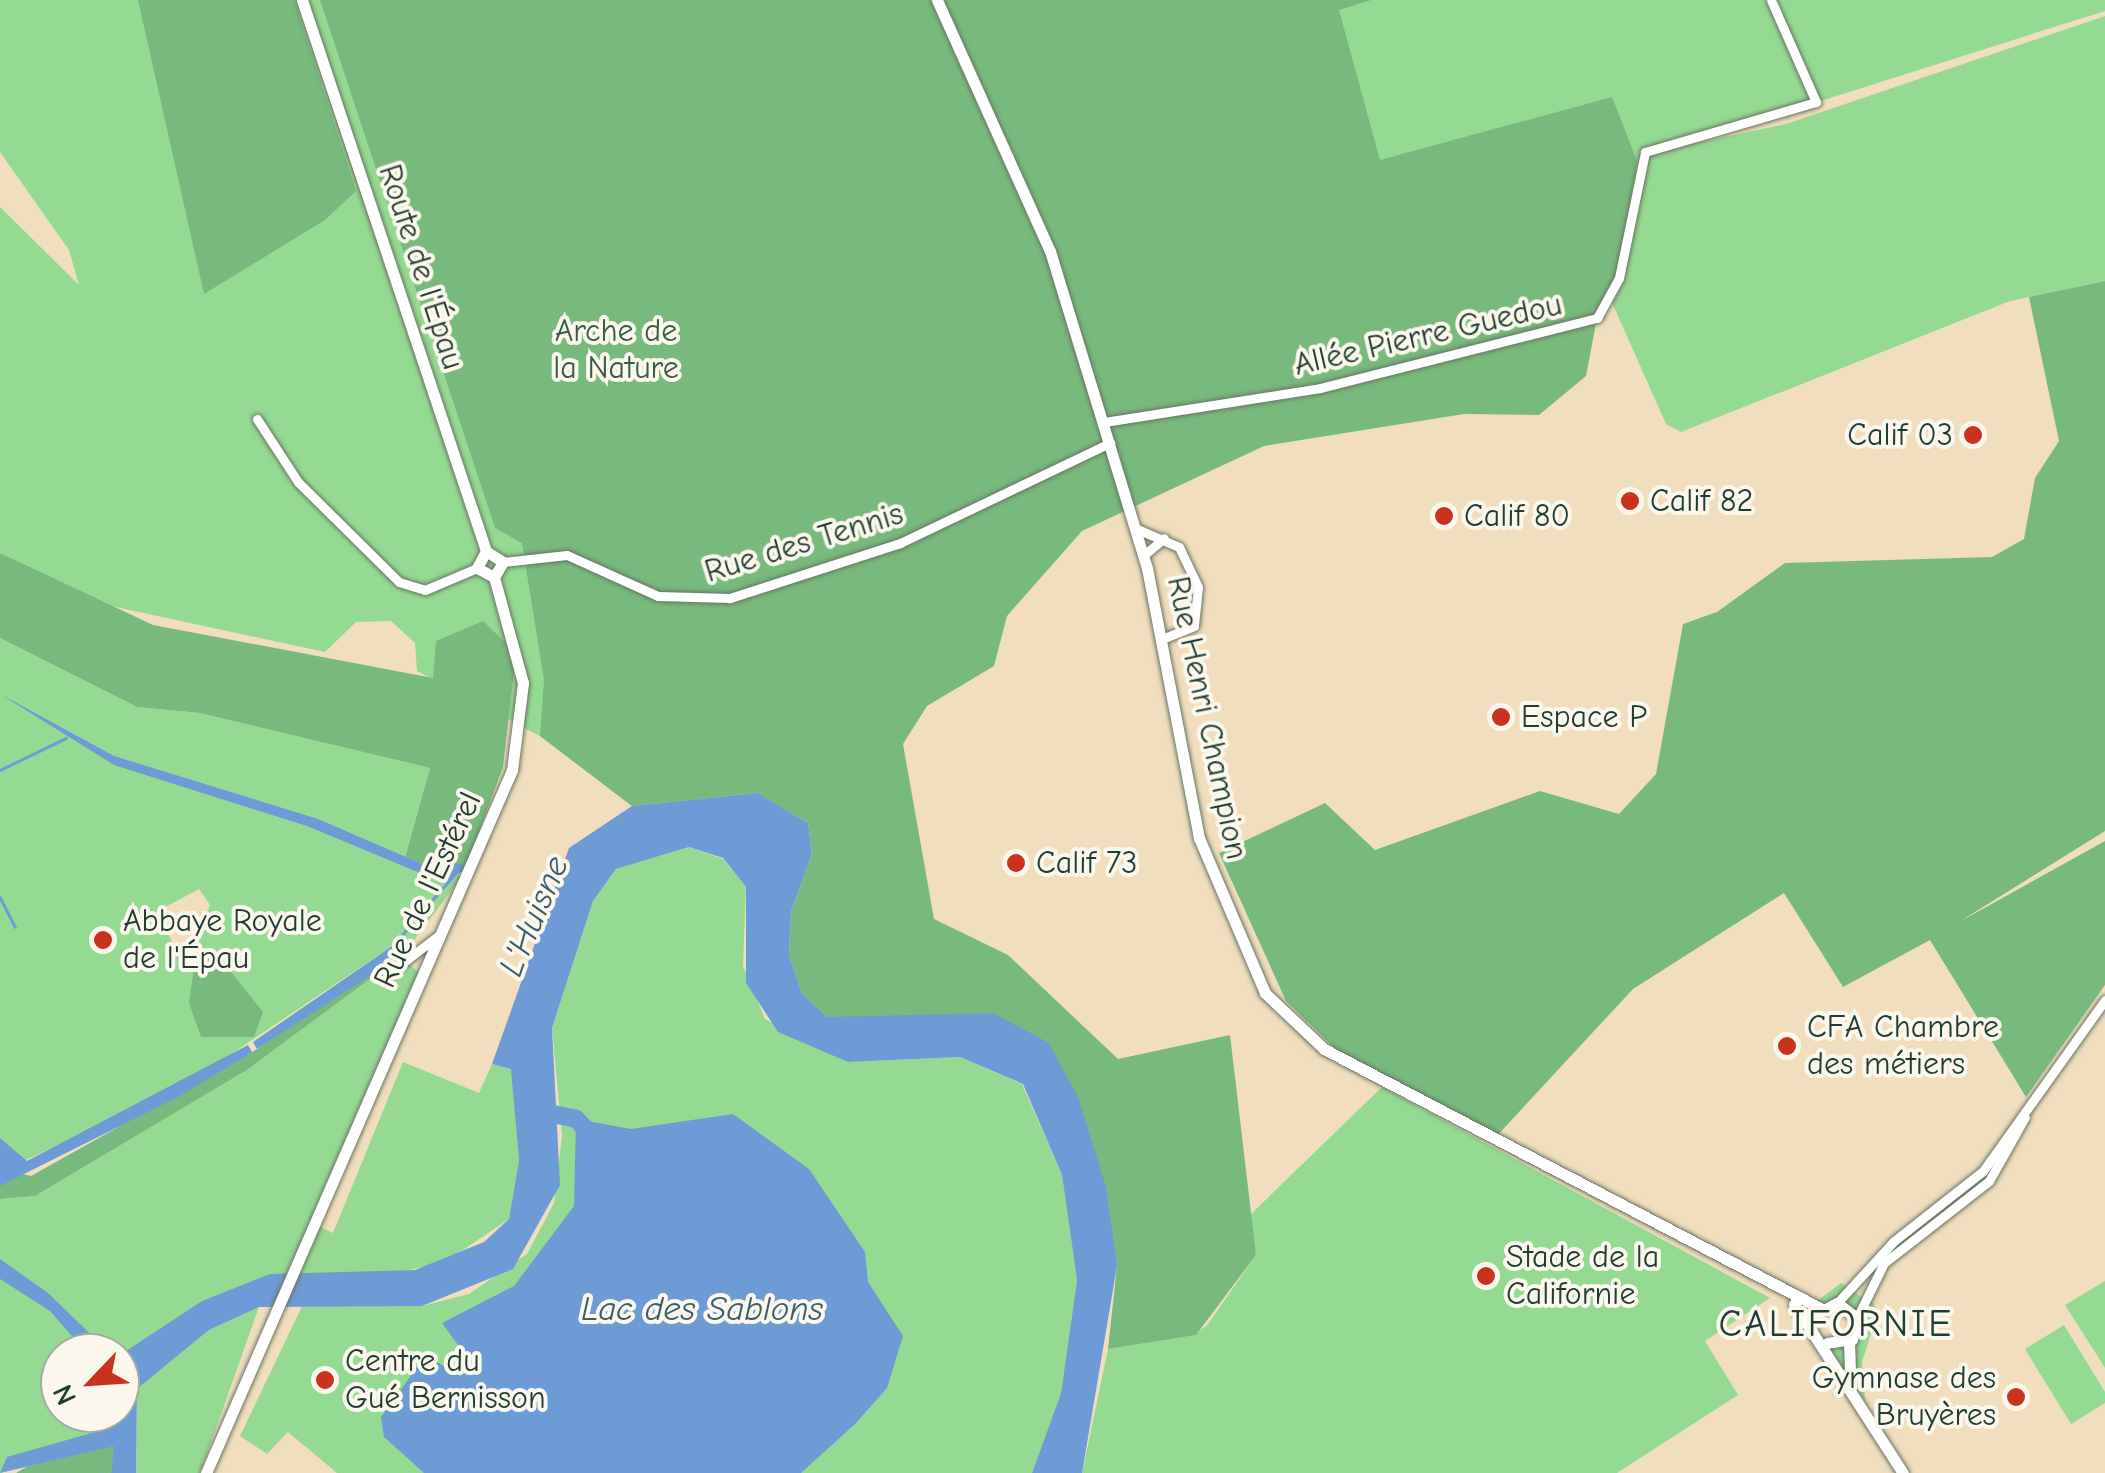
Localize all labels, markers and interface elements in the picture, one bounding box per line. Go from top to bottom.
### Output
street label: Route de l'Épau [370,160,472,374]
street label: Allée Pierre Guedou [1290,286,1566,384]
park label: Arche de la Nature [553,313,679,388]
place label: Calif 03 [1847,416,1953,454]
marker: Calif 03 [1962,424,1984,446]
place label: Calif 82 [1650,482,1753,520]
marker: Calif 82 [1619,490,1641,512]
street label: Rue des Tennis [700,495,908,591]
place label: Calif 80 [1464,497,1570,535]
marker: Calif 80 [1433,505,1455,527]
street label: Rue Henri Champion [1158,573,1256,863]
place label: Espace P [1521,698,1647,736]
marker: Espace P [1490,706,1512,728]
street label: Rue de l'Estérel [366,786,490,994]
place label: Calif 73 [1036,844,1137,882]
water label: L'Huisne [490,850,578,982]
marker: Calif 73 [1005,852,1027,874]
place label: Abbaye Royale de l'Épau [123,903,322,978]
marker: Abbaye Royale de l'Épau [92,929,114,951]
place label: CFA Chambre des métiers [1807,1009,1999,1084]
marker: CFA Chambre des métiers [1776,1035,1798,1057]
place label: Stade de la Californie [1506,1239,1659,1314]
marker: Stade de la Californie [1475,1265,1497,1287]
water label: Lac des Sablons [581,1288,823,1330]
district label: CALIFORNIE [1718,1302,1954,1348]
north arrow [40,1333,140,1433]
place label: Centre du Gué Bernisson [345,1343,546,1418]
place label: Gymnase des Bruyères [1812,1360,1996,1435]
marker: Centre du Gué Bernisson [314,1369,336,1391]
text: N [46,1380,83,1410]
marker: Gymnase des Bruyères [2005,1386,2027,1408]

